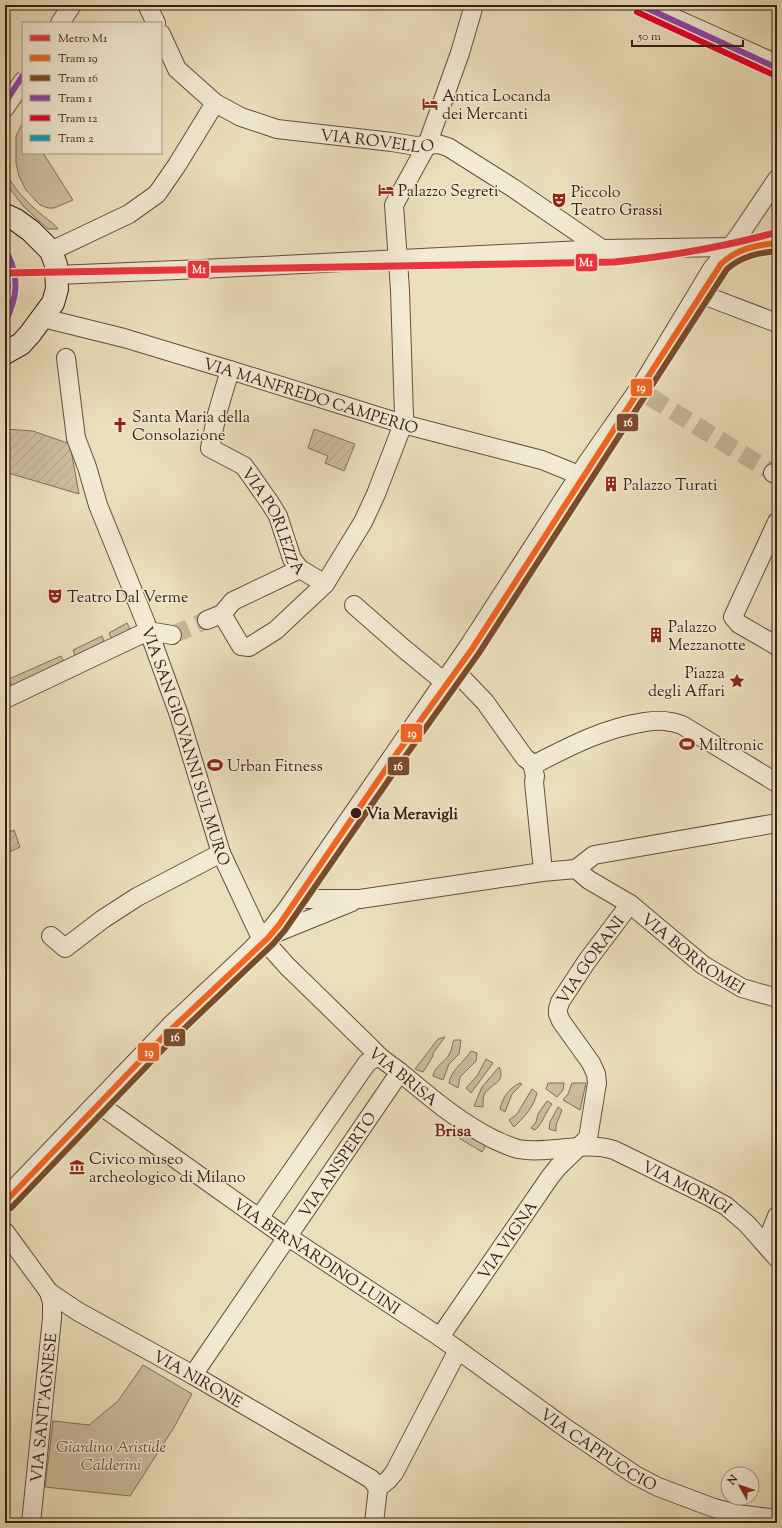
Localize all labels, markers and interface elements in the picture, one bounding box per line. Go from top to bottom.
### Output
legend [22,22,162,154]
scale bar [632,22,743,48]
text: 50 m [637,28,661,46]
text: Metro M1 [58,30,107,48]
text: Tram 19 [58,50,98,68]
text: Tram 16 [58,70,98,88]
place label: Antica Locanda dei Mercanti [442,86,552,127]
text: Tram 1 [58,90,92,108]
hotel icon: Antica Locanda dei Mercanti [421,95,439,113]
text: Tram 12 [58,110,98,128]
street label: VIA ROVELLO [319,125,435,161]
text: Tram 2 [58,130,94,148]
hotel icon: Palazzo Segreti [377,181,395,199]
place label: Palazzo Segreti [398,181,499,204]
place label: Piccolo Teatro Grassi [571,182,663,223]
theatre icon: Piccolo Teatro Grassi [550,191,568,209]
line badge: M1 [575,253,598,272]
text: M1 [578,255,593,271]
line badge: M1 [187,260,210,279]
text: M1 [191,262,206,278]
street label: VIA MANFREDO CAMPERIO [200,354,420,441]
line badge: 19 [630,378,653,397]
text: 19 [636,380,646,396]
place label: Santa Maria della Consolazione [132,407,251,448]
line badge: 16 [616,413,639,432]
text: 16 [622,415,633,431]
church icon: Santa Maria della Consolazione [111,416,129,434]
street label: VIA PORLEZZA [234,464,310,581]
building icon: Palazzo Turati [602,475,620,493]
place label: Palazzo Turati [623,475,718,498]
theatre icon: Teatro Dal Verme [46,587,64,605]
place label: Teatro Dal Verme [67,587,188,610]
place label: Palazzo Mezzanotte [668,617,746,658]
street label: VIA SAN GIOVANNI SUL MURO [134,624,235,870]
building icon: Palazzo Mezzanotte [647,626,665,644]
place label: Piazza degli Affari [648,663,726,704]
place icon: Piazza degli Affari [728,672,746,690]
line badge: 19 [400,723,423,743]
text: 19 [407,726,417,742]
sports icon: Miltronic [678,735,696,753]
place label: Miltronic [699,735,764,758]
sports icon: Urban Fitness [206,756,224,774]
place label: Urban Fitness [227,756,323,779]
line badge: 16 [387,756,410,776]
text: 16 [392,759,403,775]
place label: Via Meravigli [366,804,458,827]
marker: Via Meravigli [349,806,363,820]
street label: VIA BORROMEI [635,909,748,1001]
street label: VIA GORANI [552,912,631,1010]
line badge: 16 [163,1028,186,1047]
text: 16 [169,1030,180,1046]
line badge: 19 [137,1042,160,1062]
street label: VIA BRISA [362,1043,442,1113]
text: 19 [144,1045,154,1061]
street label: VIA ANSPERTO [295,1108,383,1223]
district label: Brisa [435,1120,471,1144]
place label: Civico museo archeologico di Milano [89,1149,246,1190]
street label: VIA MORIGI [637,1156,736,1220]
museum icon: Civico museo archeologico di Milano [68,1158,86,1176]
street label: VIA BERNARDINO LUINI [227,1194,404,1322]
street label: VIA VIGNA [474,1197,544,1285]
street label: VIA SANT'AGNESE [26,1332,64,1484]
street label: VIA NIRONE [148,1346,246,1416]
street label: VIA CAPPUCCIO [534,1404,660,1498]
park label: Giardino Aristide Calderini [56,1437,166,1478]
north arrow [720,1466,760,1506]
text: N [724,1472,742,1489]

